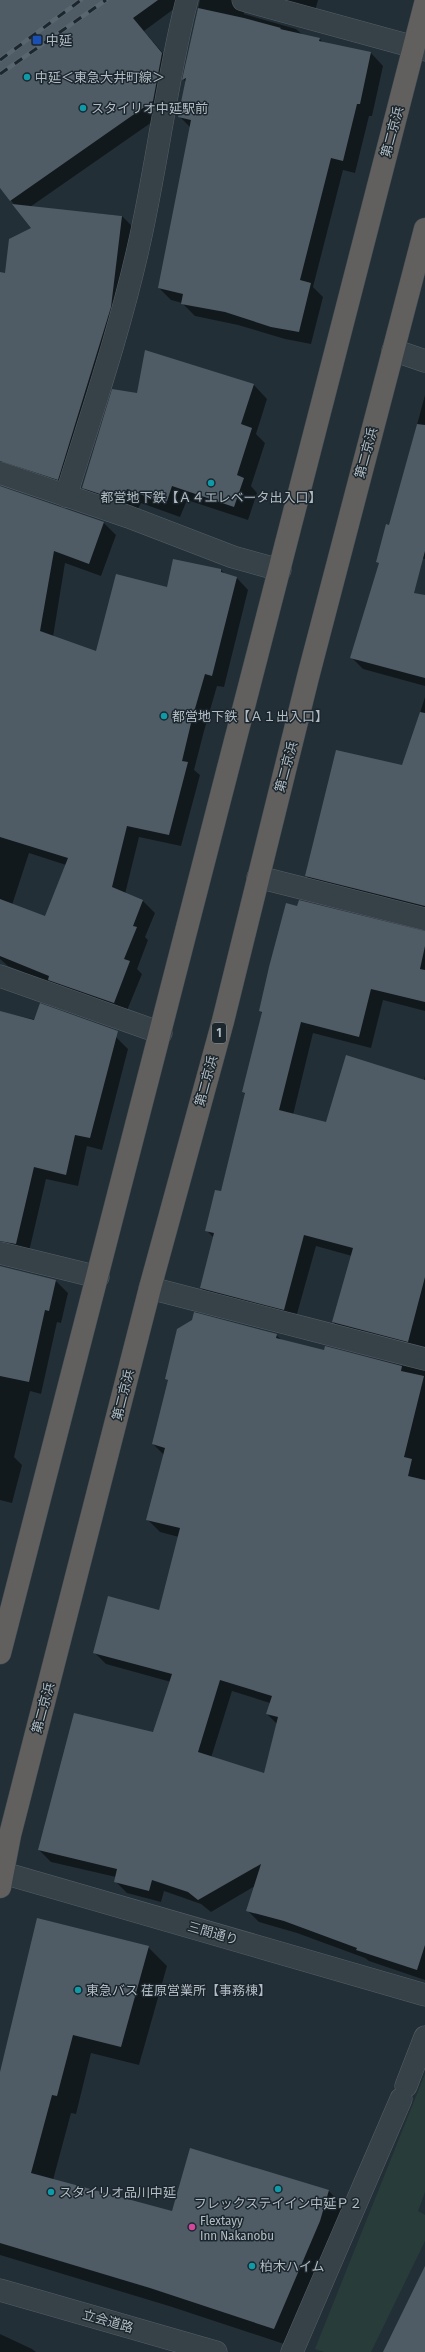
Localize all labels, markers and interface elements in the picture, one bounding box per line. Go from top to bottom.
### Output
place label: 中延 [46,33,72,48]
marker: 中延 [31,34,43,46]
place label: 中延＜東急大井町線＞ [35,70,165,85]
marker: 中延＜東急大井町線＞ [22,72,32,82]
place label: スタイリオ中延駅前 [91,101,208,116]
marker: スタイリオ中延駅前 [78,103,88,113]
street label: 第二京浜 [378,105,406,159]
street label: 第二京浜 [352,426,380,480]
marker: 都営地下鉄【Ａ４エレベータ出入口】 [206,478,216,488]
place label: 都営地下鉄【Ａ４エレベータ出入口】 [100,490,322,505]
place label: 都営地下鉄【Ａ１出入口】 [172,709,328,724]
marker: 都営地下鉄【Ａ１出入口】 [159,711,169,721]
street label: 第二京浜 [272,740,300,794]
road number: 1 [212,1023,226,1043]
street label: 第二京浜 [192,1054,220,1108]
street label: 第二京浜 [109,1368,137,1422]
street label: 第二京浜 [29,1681,57,1735]
street label: 三間通り [186,1919,240,1947]
place label: 東急バス 荏原営業所【事務棟】 [86,1983,271,1998]
marker: 東急バス 荏原営業所【事務棟】 [73,1985,83,1995]
marker: フレックステイイン中延Ｐ２ [273,2184,283,2194]
place label: スタイリオ品川中延 [59,2185,176,2200]
marker: スタイリオ品川中延 [46,2187,56,2197]
place label: フレックステイイン中延Ｐ２ [194,2196,362,2211]
place label: Flextayy Inn Nakanobu [200,2213,274,2243]
marker: Flextayy Inn Nakanobu [187,2222,197,2232]
place label: 柏木ハイム [260,2259,324,2274]
marker: 柏木ハイム [247,2261,257,2271]
street label: 立会道路 [81,2307,135,2335]

